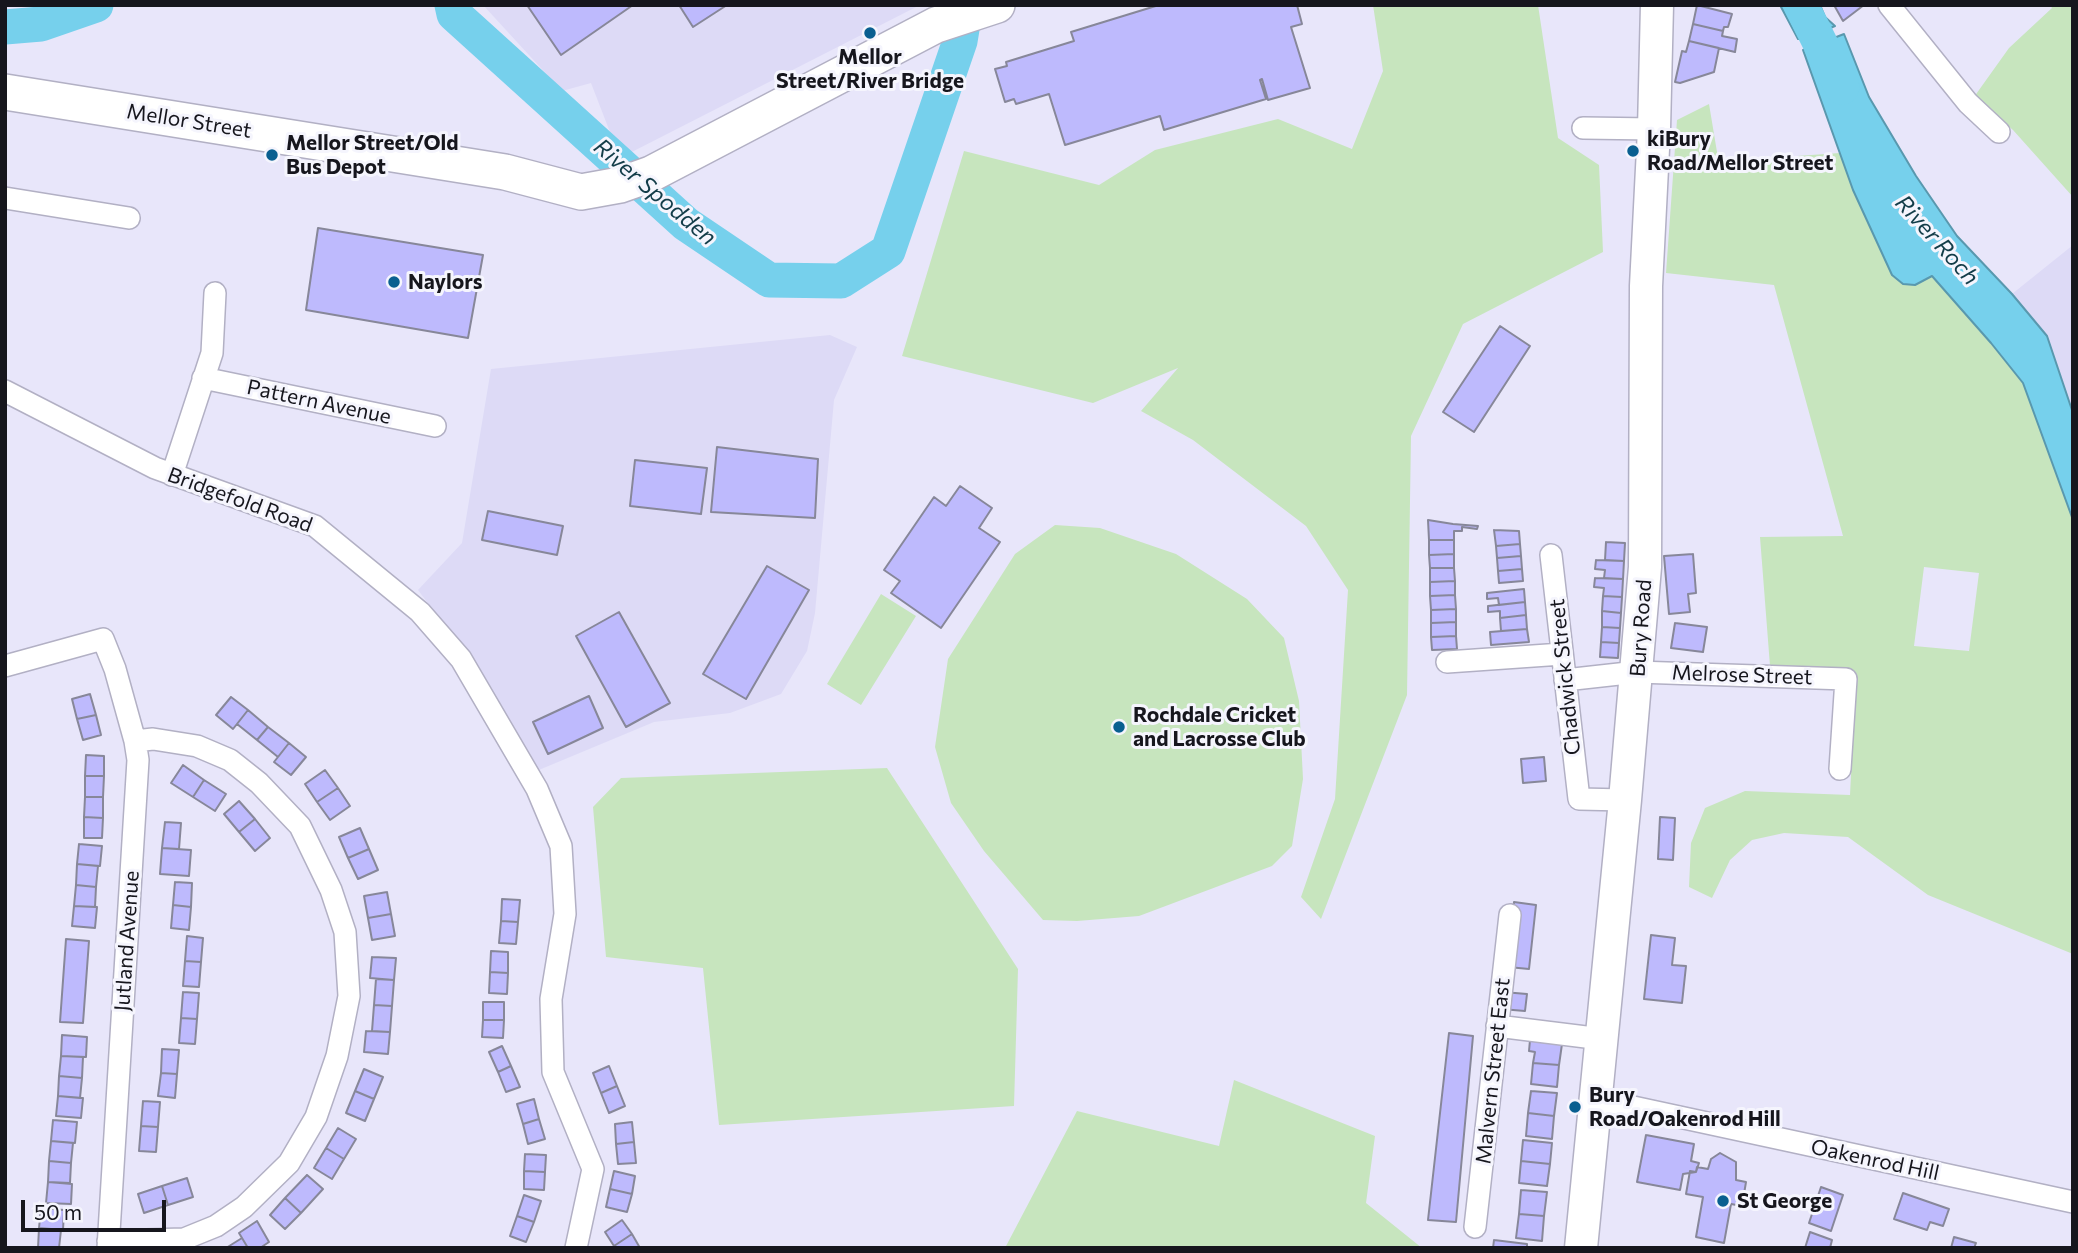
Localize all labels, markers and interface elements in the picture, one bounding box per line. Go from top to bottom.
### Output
marker: Mellor Street/River Bridge [862,25,878,41]
place label: Mellor Street/River Bridge [776,44,964,94]
street label: Mellor Street [125,99,253,143]
place label: kiBury Road/Mellor Street [1647,126,1833,176]
place label: Mellor Street/Old Bus Depot [286,130,459,180]
water label: River Spodden [588,133,722,251]
marker: kiBury Road/Mellor Street [1625,143,1641,159]
marker: Mellor Street/Old Bus Depot [264,147,280,163]
water label: River Roch [1889,189,1985,291]
place label: Naylors [408,269,482,295]
marker: Naylors [386,274,402,290]
street label: Pattern Avenue [245,374,393,430]
street label: Bridgefold Road [164,462,316,538]
street label: Bury Road [1625,578,1657,678]
street label: Chadwick Street [1544,598,1586,756]
street label: Melrose Street [1671,660,1813,690]
place label: Rochdale Cricket and Lacrosse Club [1133,702,1306,752]
marker: Rochdale Cricket and Lacrosse Club [1111,719,1127,735]
street label: Jutland Avenue [110,870,144,1012]
street label: Malvern Street East [1471,977,1515,1165]
place label: Bury Road/Oakenrod Hill [1589,1082,1781,1132]
marker: Bury Road/Oakenrod Hill [1567,1099,1583,1115]
street label: Oakenrod Hill [1808,1134,1942,1186]
scale bar [24,1186,170,1230]
place label: St George [1737,1188,1832,1214]
marker: St George [1715,1193,1731,1209]
text: 50 m [34,1199,82,1224]

